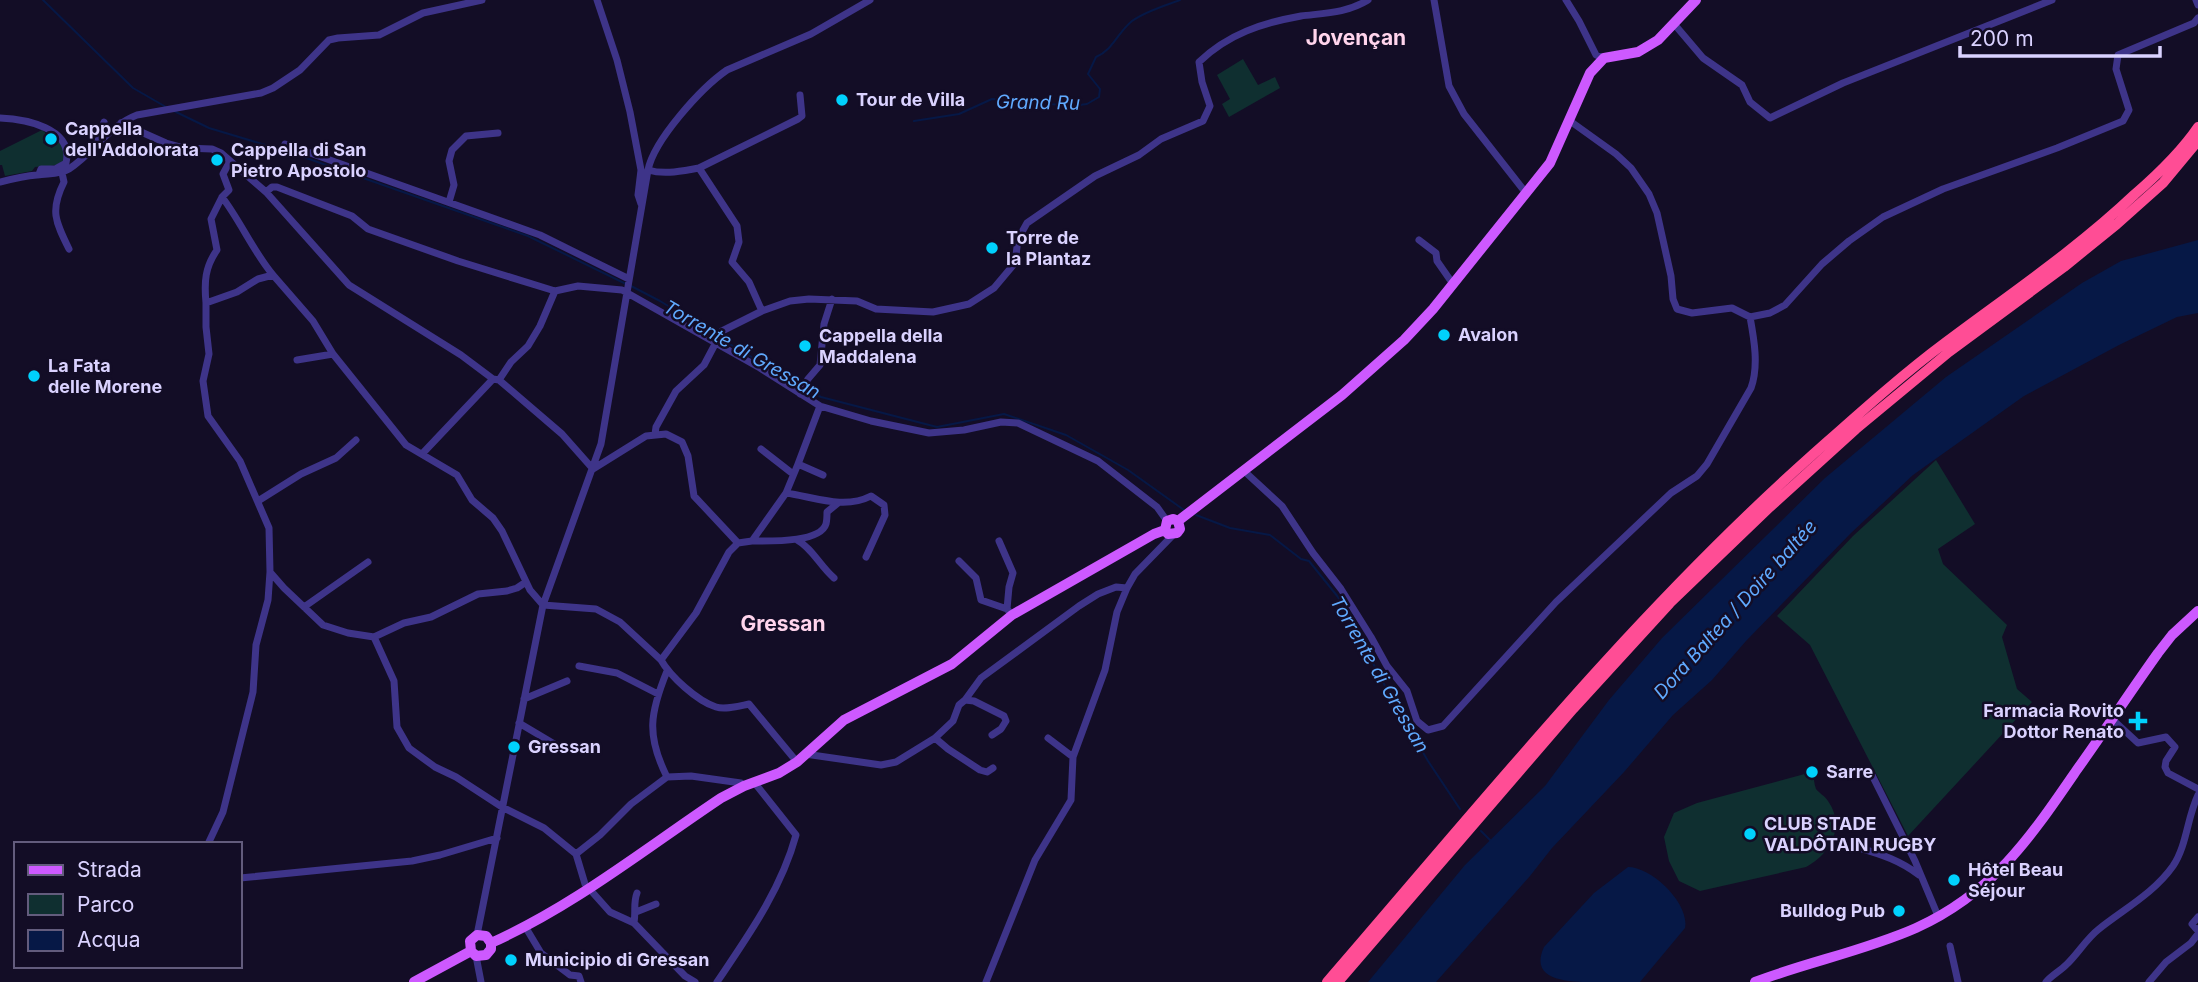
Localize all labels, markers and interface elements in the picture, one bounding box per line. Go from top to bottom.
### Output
scale bar [1960,14,2160,58]
district label: Jovençan [1306,25,1406,50]
text: 200 m [1970,26,2034,51]
place label: Tour de Villa [856,89,965,110]
water label: Grand Ru [996,90,1080,115]
marker: Tour de Villa [834,92,850,108]
place label: Cappella dell'Addolorata [65,118,199,160]
marker: Cappella dell'Addolorata [43,131,59,147]
place label: Cappella di San Pietro Apostolo [231,139,367,181]
marker: Cappella di San Pietro Apostolo [209,152,225,168]
place label: Torre de la Plantaz [1006,227,1091,269]
marker: Torre de la Plantaz [984,240,1000,256]
water label: Torrente di Gressan [659,295,824,404]
place label: Avalon [1458,324,1518,345]
place label: Cappella della Maddalena [819,325,943,367]
marker: Avalon [1436,327,1452,343]
marker: Cappella della Maddalena [797,338,813,354]
place label: La Fata delle Morene [48,355,162,397]
marker: La Fata delle Morene [26,368,42,384]
water label: Dora Baltea / Doire baltée [1649,515,1822,704]
water label: Torrente di Gressan [1325,592,1434,757]
district label: Gressan [740,611,826,636]
place label: Farmacia Rovito Dottor Renato [1983,700,2124,742]
marker: Farmacia Rovito Dottor Renato [2130,713,2146,729]
place label: Gressan [528,736,601,757]
marker: Gressan [506,739,522,755]
place label: Sarre [1826,761,1874,782]
marker: Sarre [1804,764,1820,780]
place label: CLUB STADE VALDÔTAIN RUGBY [1764,813,1936,855]
marker: CLUB STADE VALDÔTAIN RUGBY [1742,826,1758,842]
legend [14,842,242,968]
text: Strada [77,857,142,882]
place label: Hôtel Beau Séjour [1968,859,2063,901]
marker: Hôtel Beau Séjour [1946,872,1962,888]
text: Parco [77,892,134,917]
place label: Bulldog Pub [1780,900,1885,921]
marker: Bulldog Pub [1891,903,1907,919]
text: Acqua [77,927,141,952]
place label: Municipio di Gressan [525,949,709,970]
marker: Municipio di Gressan [503,952,519,968]

